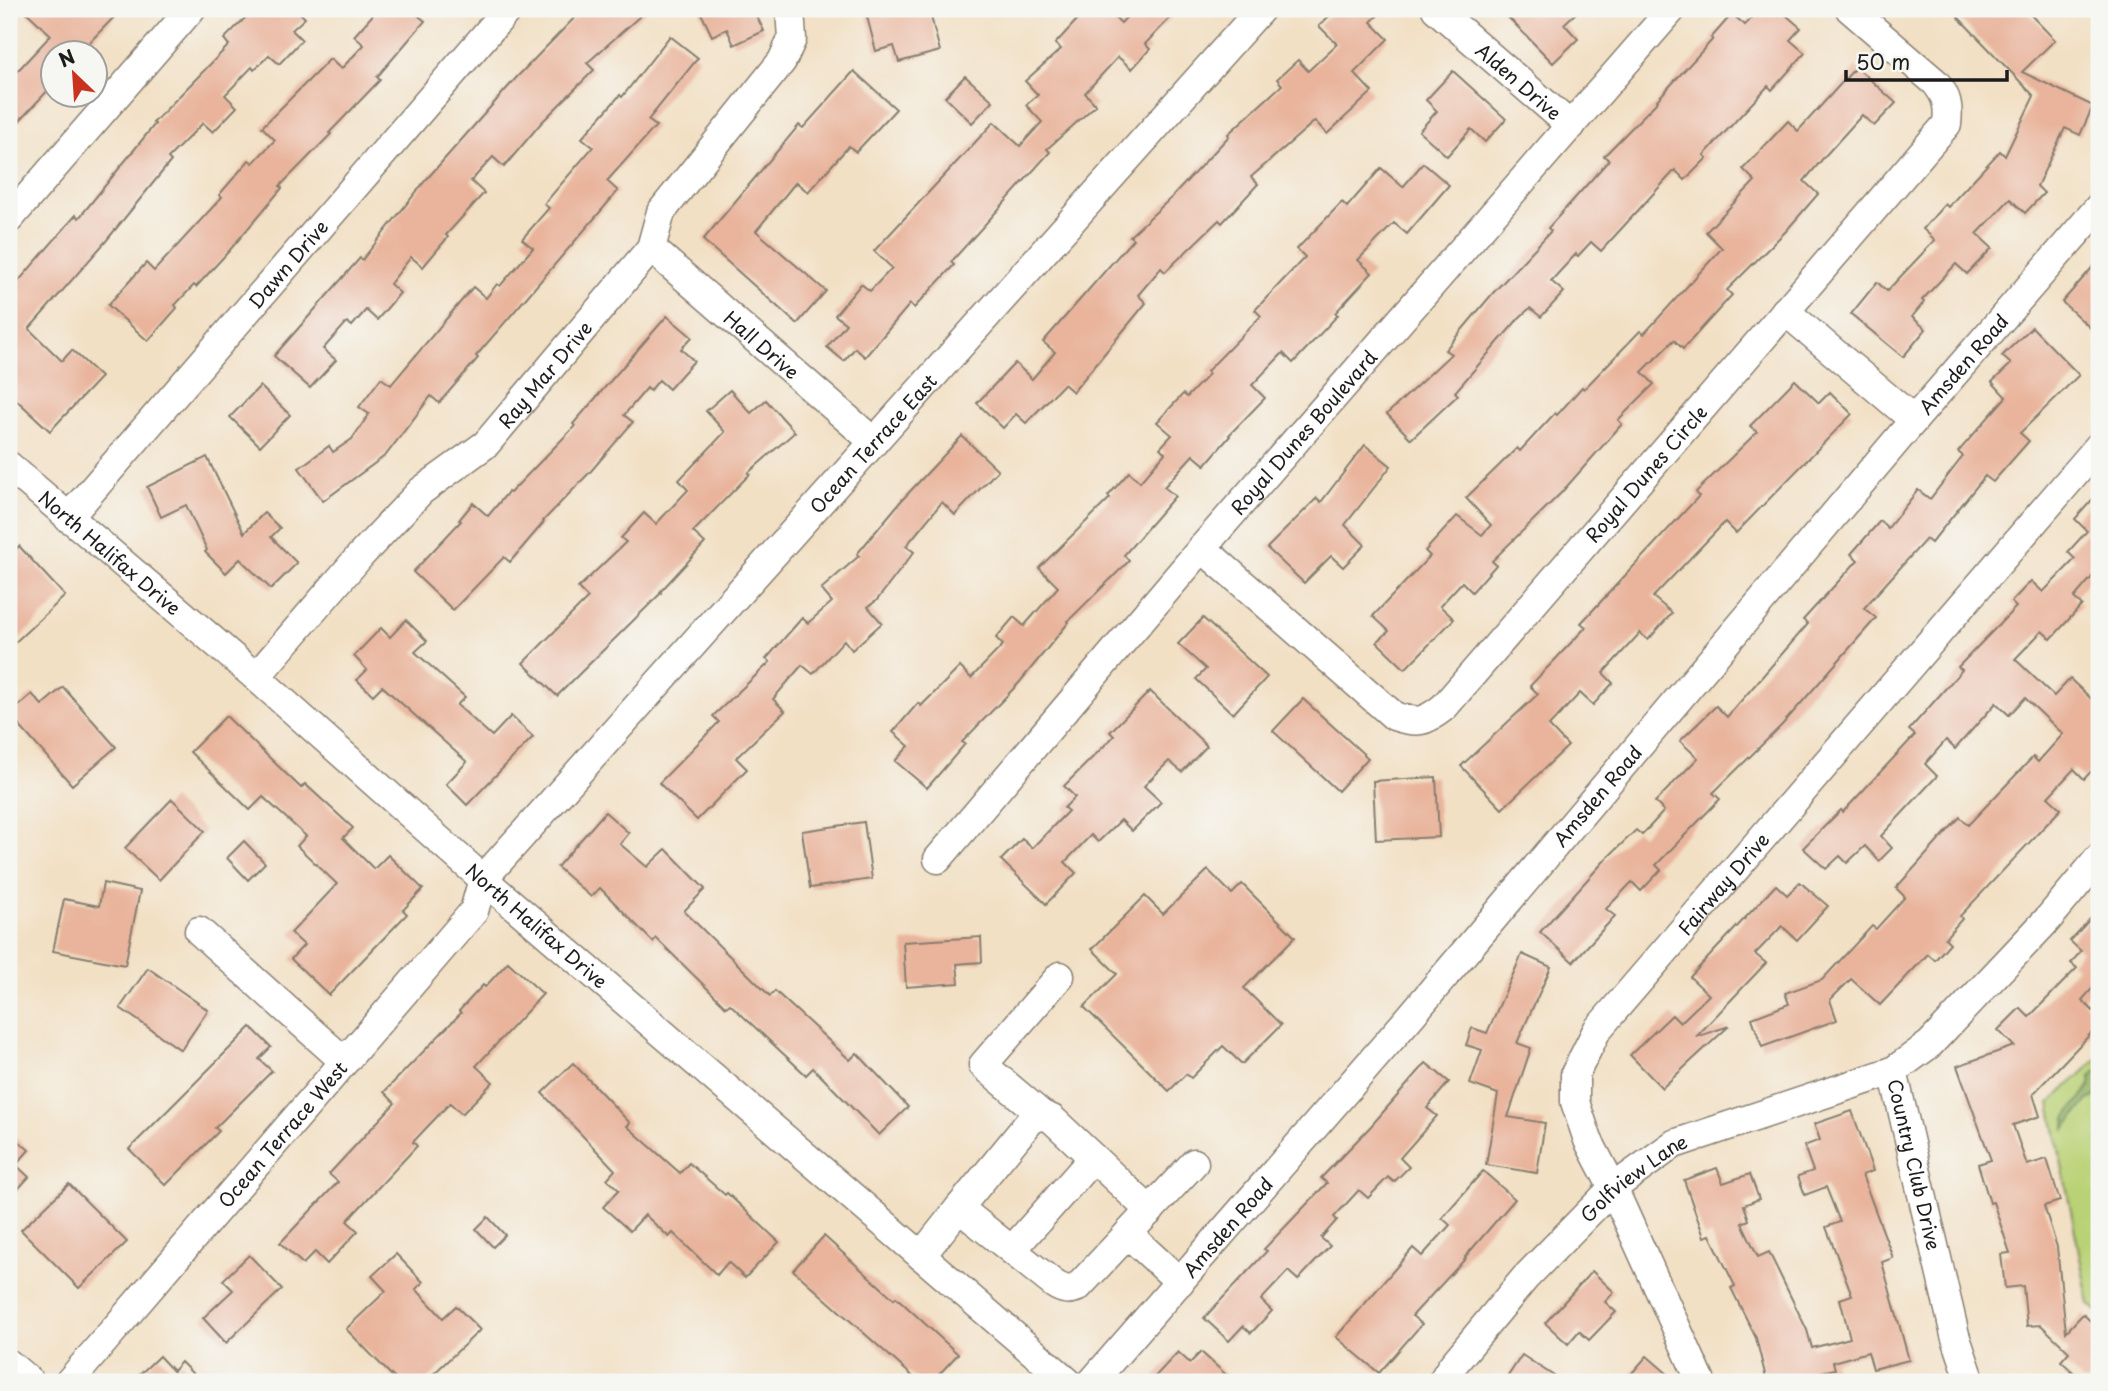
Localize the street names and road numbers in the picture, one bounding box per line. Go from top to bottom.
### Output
street label: Alden Drive [1470,36,1568,126]
street label: Dawn Drive [241,213,334,314]
street label: Hall Drive [718,304,806,385]
street label: Amsden Road [1911,307,2014,420]
street label: Ray Mar Drive [491,314,598,434]
street label: Royal Dunes Boulevard [1224,343,1383,520]
street label: Ocean Terrace East [803,367,943,519]
street label: Royal Dunes Circle [1578,398,1713,548]
street label: North Halifax Drive [33,484,187,621]
street label: Amsden Road [1546,739,1648,852]
street label: Fairway Drive [1671,826,1775,941]
street label: North Halifax Drive [460,856,614,995]
street label: Ocean Terrace West [211,1054,353,1213]
street label: Country Club Drive [1881,1076,1949,1253]
street label: Golfview Lane [1573,1127,1691,1228]
street label: Amsden Road [1176,1170,1279,1283]

